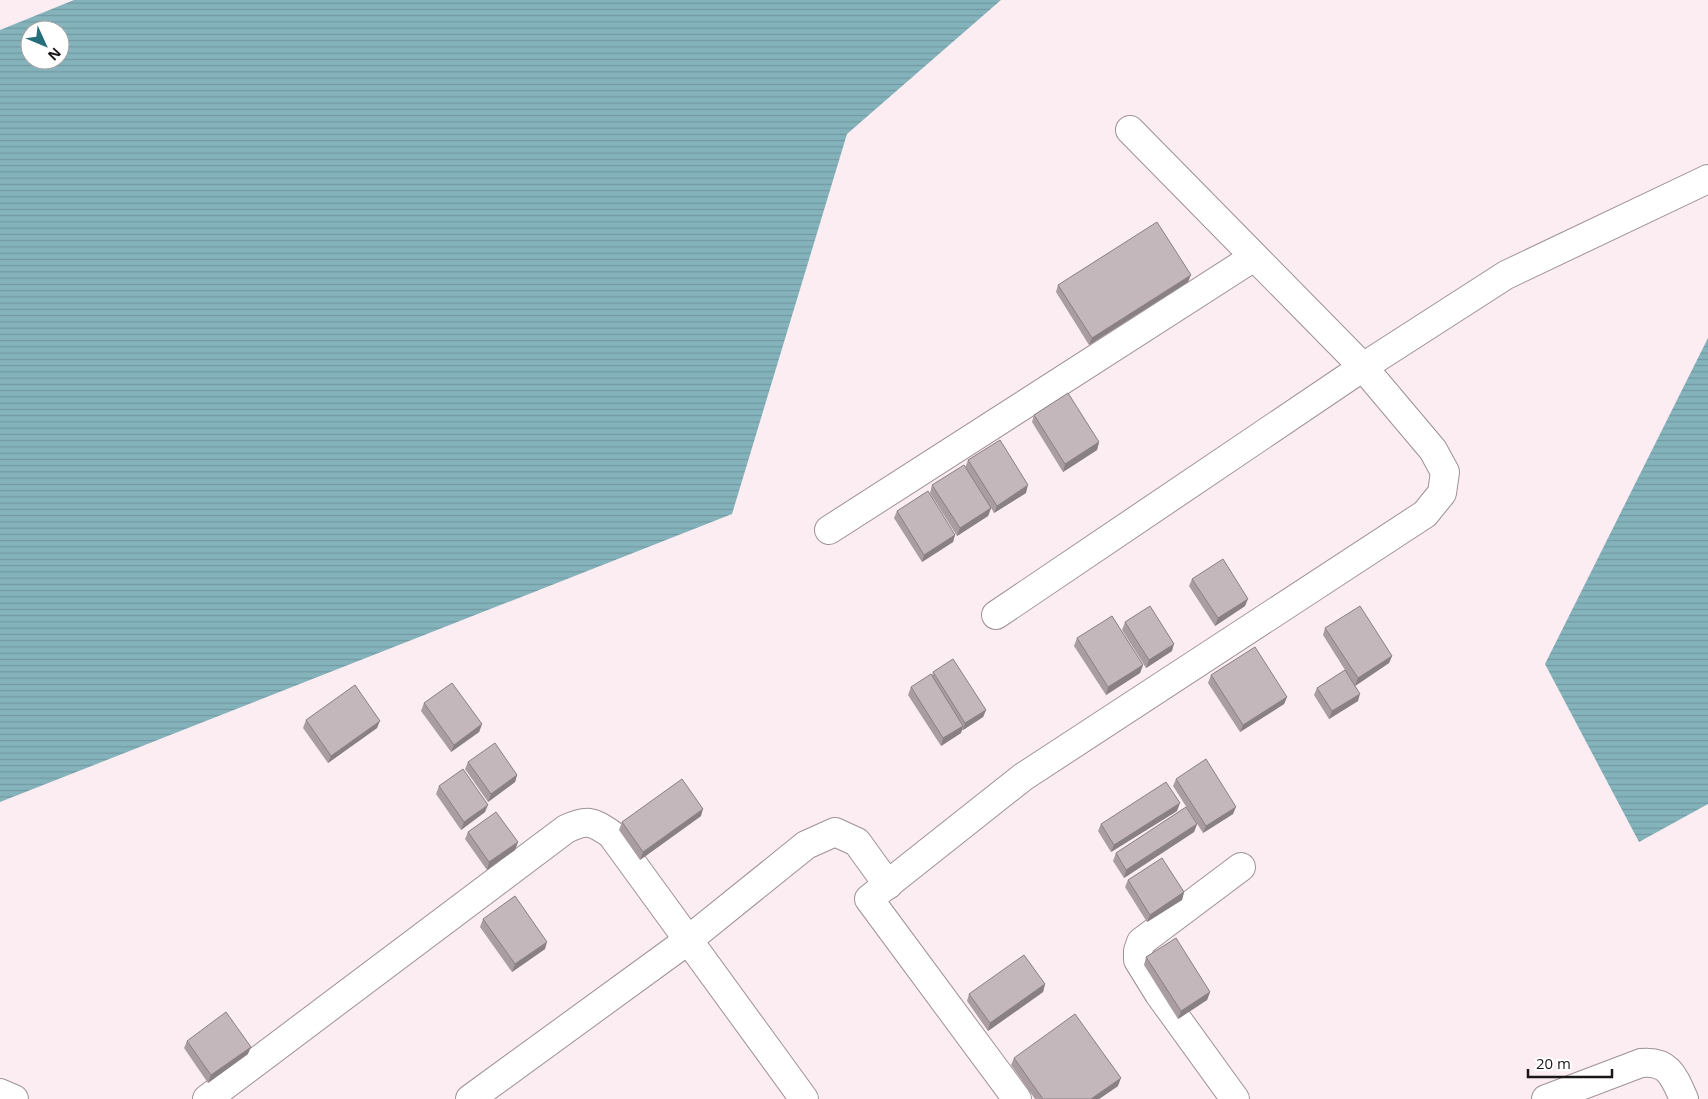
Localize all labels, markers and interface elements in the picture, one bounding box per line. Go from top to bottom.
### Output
north arrow [20,20,70,70]
text: N [44,44,66,65]
scale bar [1528,1046,1612,1078]
text: 20 m [1536,1053,1571,1073]

